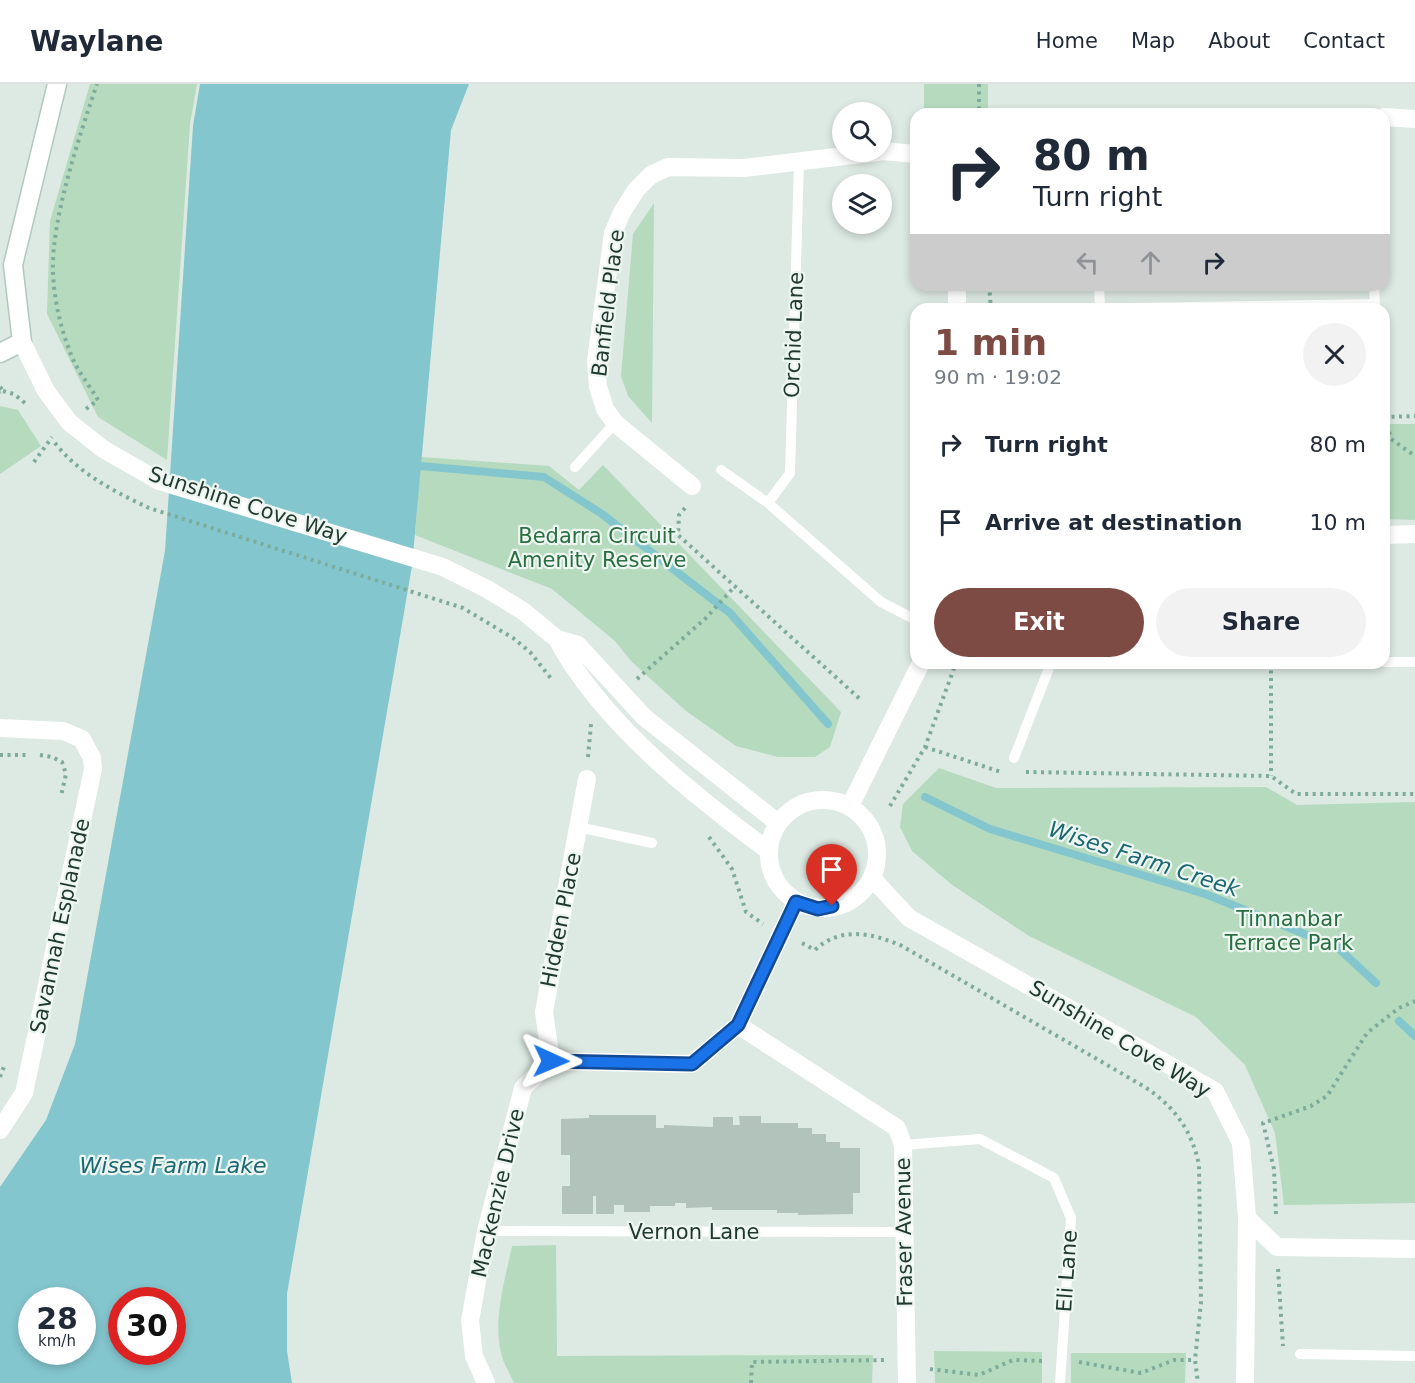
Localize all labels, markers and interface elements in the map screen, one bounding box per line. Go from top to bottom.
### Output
text: Waylane [30,25,164,58]
text: Home [1036,29,1098,53]
text: Map [1131,29,1175,53]
text: About [1208,29,1270,53]
text: Contact [1303,29,1385,53]
map controls [832,102,892,234]
button: search [832,102,892,162]
text: 80 m [1033,131,1150,180]
icon: right [934,132,1012,210]
button: layers [832,174,892,234]
text: Turn right [1033,181,1162,212]
street label: Banfield Place [587,228,629,378]
icon: left [1071,246,1104,279]
icon: ahead [1134,246,1167,279]
icon: right [1197,246,1230,279]
street label: Orchid Lane [780,272,808,398]
text: 1 min [934,322,1047,363]
button: close [1303,323,1366,386]
text: 90 m · 19:02 [934,365,1062,389]
icon: right [934,428,967,461]
text: Turn right [985,432,1108,457]
text: 80 m [1310,432,1366,457]
street label: Sunshine Cove Way [146,462,350,548]
icon: arrive [934,506,967,539]
text: Arrive at destination [985,510,1242,535]
text: 10 m [1310,510,1366,535]
park label: Bedarra Circuit Amenity Reserve [508,524,686,572]
button: Exit [934,588,1144,657]
button: Share [1156,588,1366,657]
street label: Savannah Esplanade [25,816,95,1036]
water label: Wises Farm Creek [1045,816,1244,902]
pin [806,844,857,906]
street label: Hidden Place [536,850,586,990]
icon: arrive [815,853,848,886]
park label: Tinnanbar Terrace Park [1224,907,1354,955]
street label: Sunshine Cove Way [1025,975,1215,1103]
position arrow [519,1029,583,1093]
street label: Mackenzie Drive [467,1106,529,1280]
water label: Wises Farm Lake [80,1153,266,1178]
street label: Fraser Avenue [891,1157,917,1307]
street label: Vernon Lane [629,1220,759,1244]
street label: Eli Lane [1052,1229,1082,1313]
speed limit sign: 30 [108,1287,186,1365]
text: 28 [36,1301,78,1336]
text: km/h [38,1332,76,1350]

